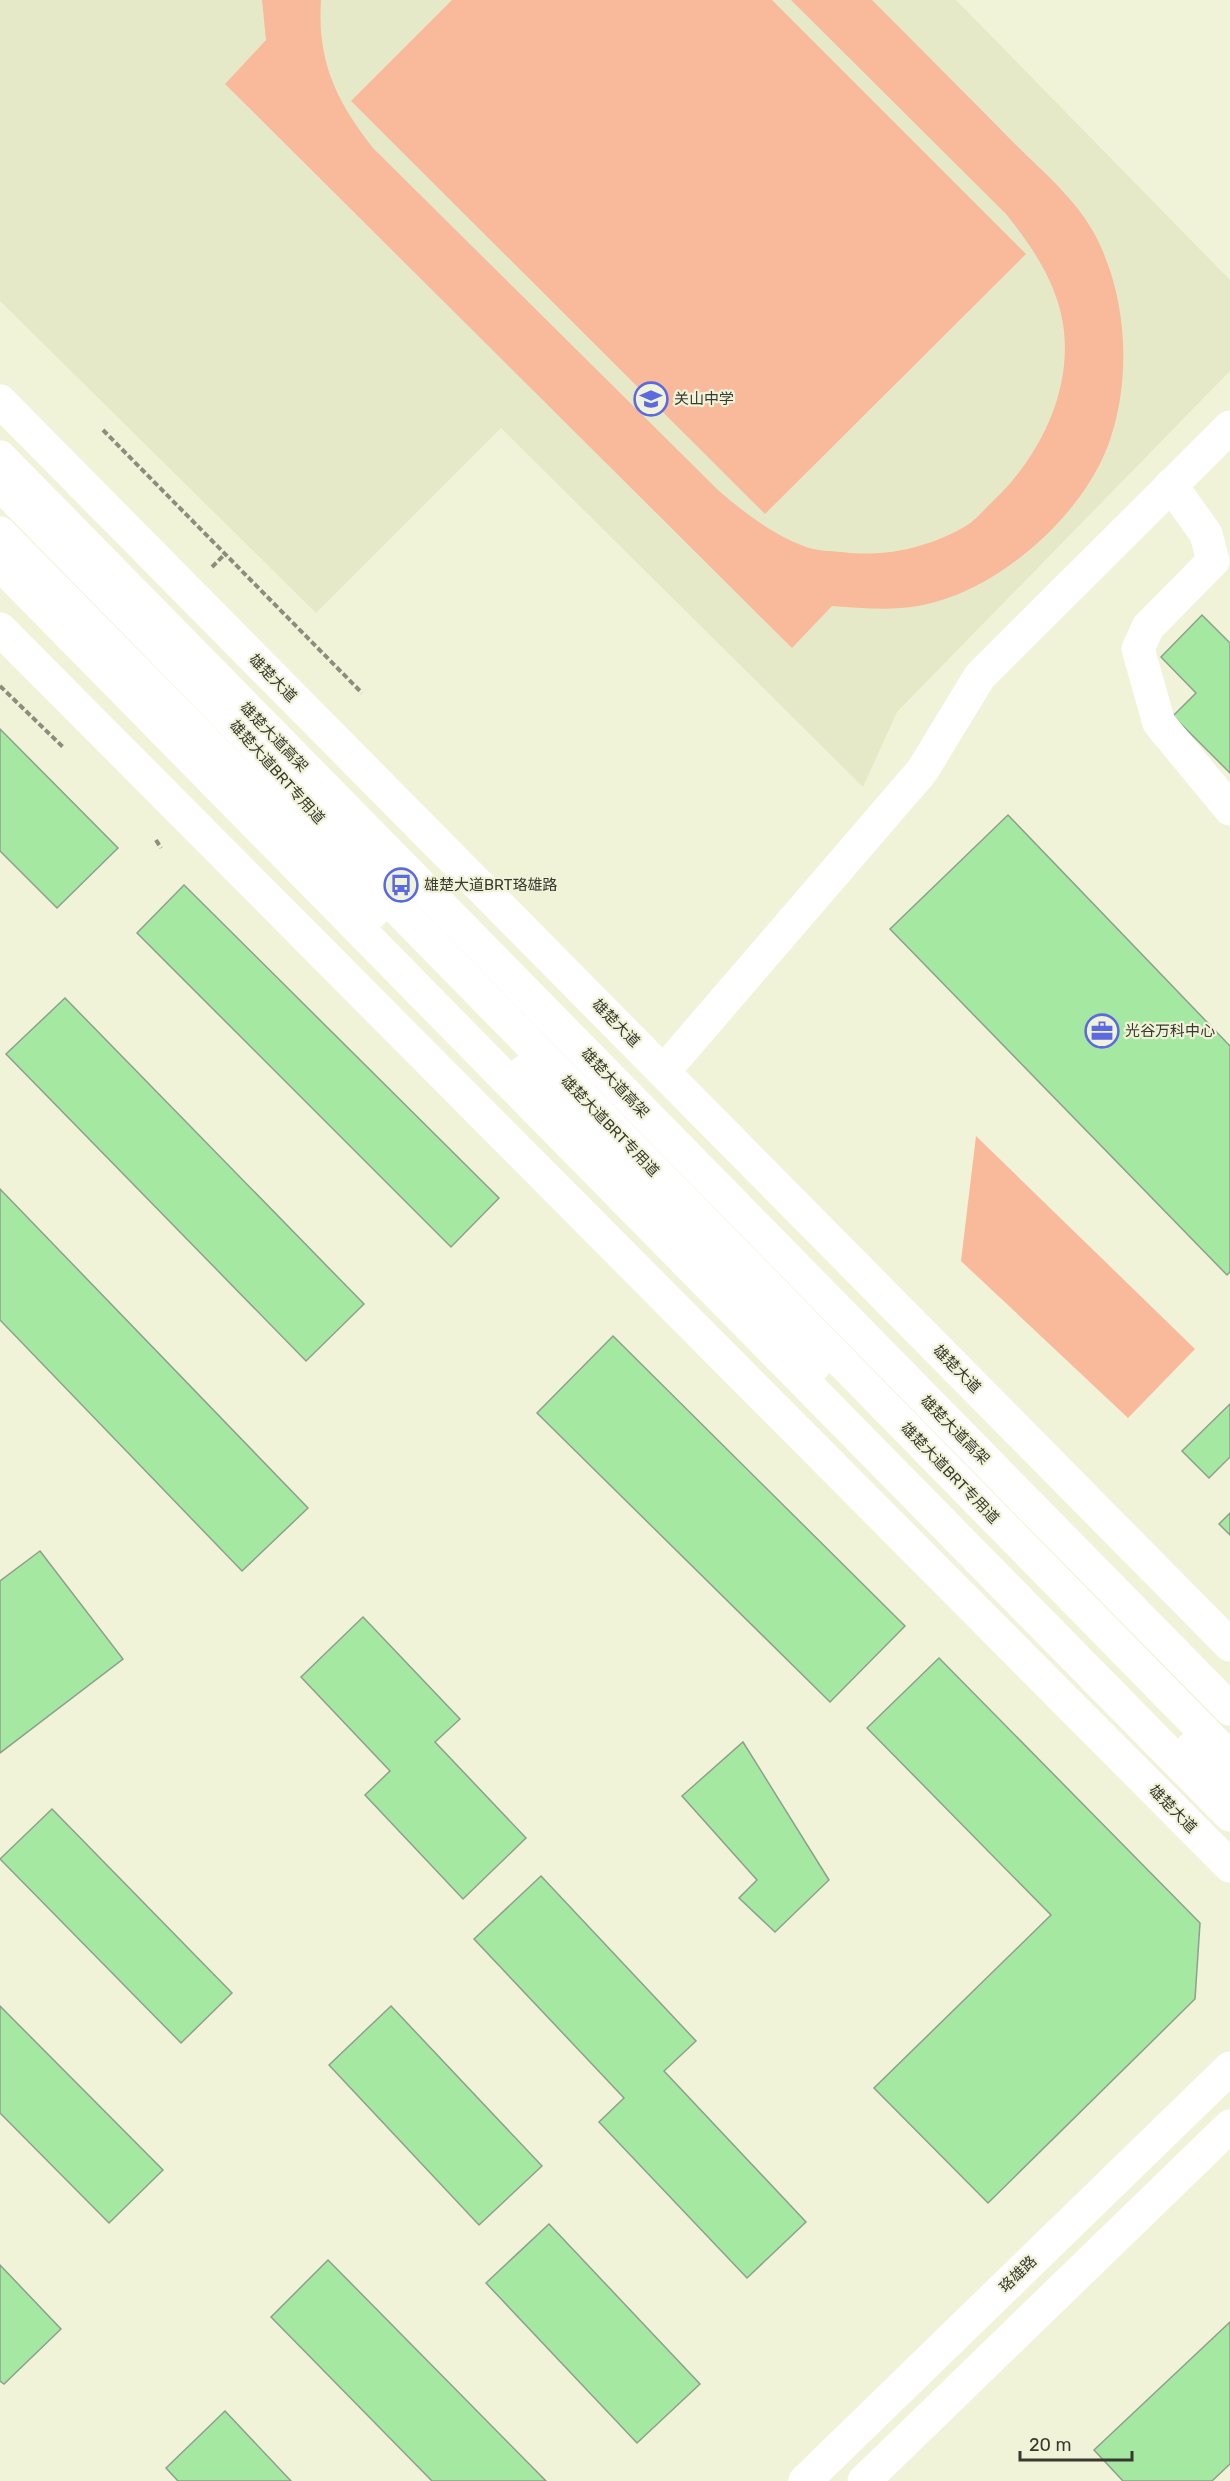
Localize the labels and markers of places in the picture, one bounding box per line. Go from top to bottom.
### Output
school or university icon: 关山中学 [633,381,669,417]
place label: 关山中学 [674,390,734,408]
bus stop icon: 雄楚大道BRT珞雄路 [383,867,419,903]
place label: 雄楚大道BRT珞雄路 [424,876,557,894]
office icon: 光谷万科中心 [1084,1013,1120,1049]
place label: 光谷万科中心 [1125,1022,1215,1040]

